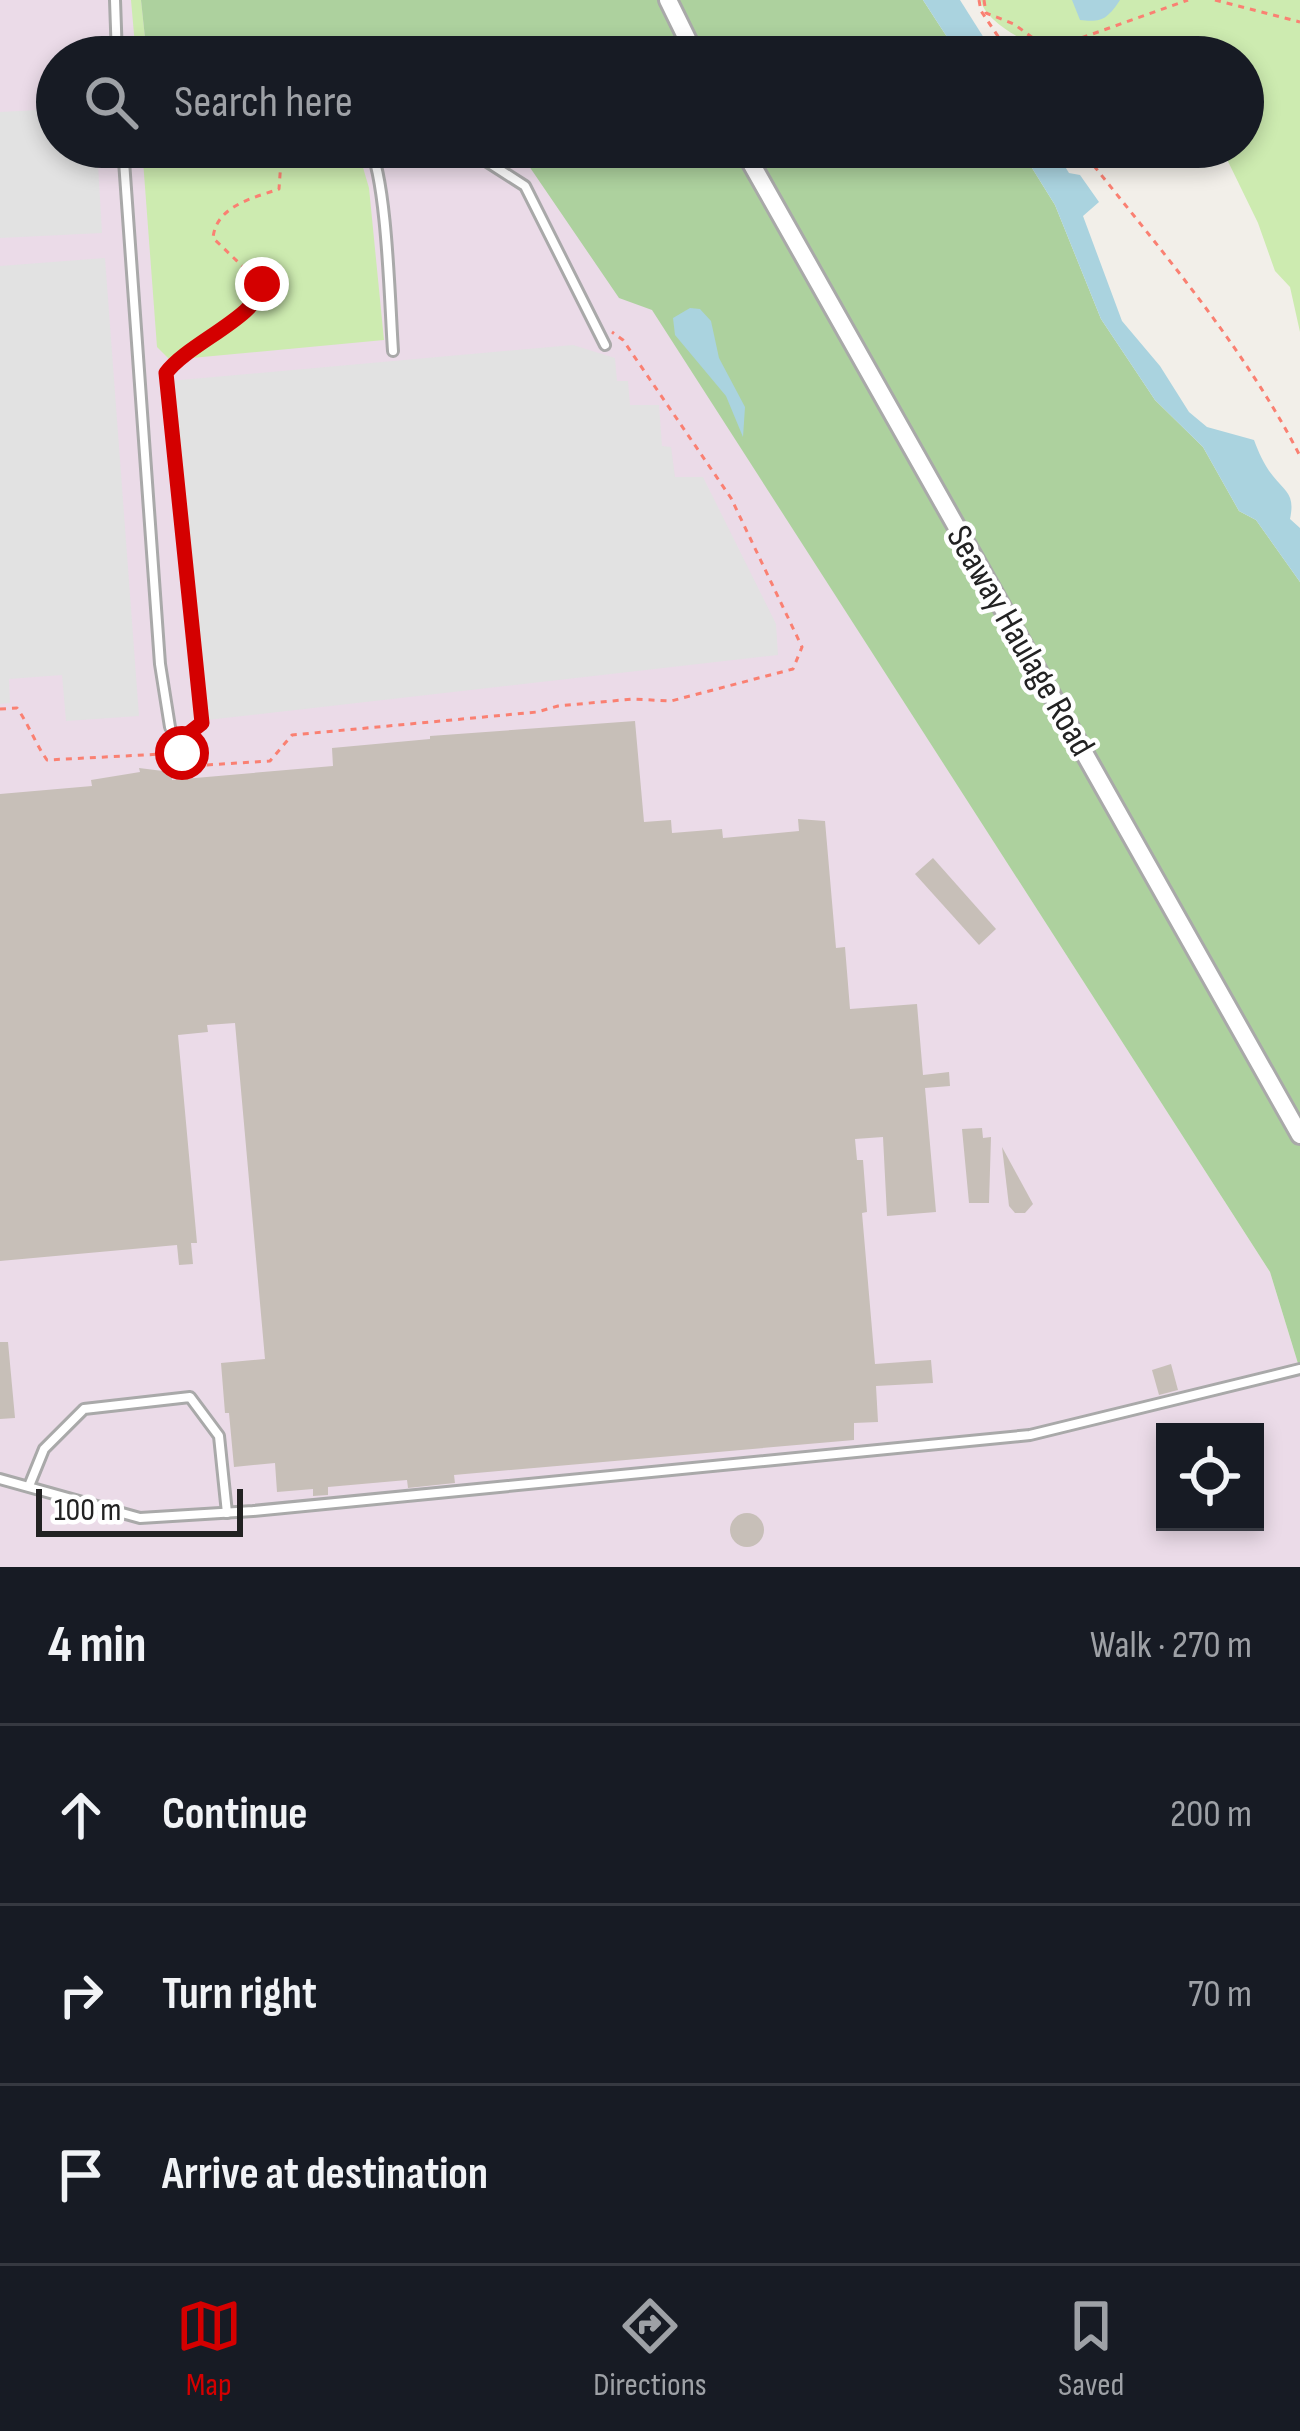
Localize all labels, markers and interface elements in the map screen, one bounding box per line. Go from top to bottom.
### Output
search box [36,36,1264,168]
icon: search [78,69,144,135]
text: Search here [174,75,353,130]
route end [235,257,289,311]
street label: Seaway Haulage Road [937,518,1103,764]
route start [155,726,209,780]
map controls [1156,1423,1264,1531]
button: locate [1156,1423,1264,1531]
scale bar [36,1483,243,1536]
text: 100 m [54,1490,121,1530]
text: 4 min [48,1615,147,1676]
text: Walk · 270 m [1090,1622,1252,1669]
icon: ahead [48,1782,114,1848]
text: Continue [162,1787,308,1842]
text: 200 m [1170,1791,1252,1838]
icon: right [48,1962,114,2028]
text: Turn right [162,1967,317,2022]
text: 70 m [1188,1971,1252,2018]
icon: arrive [48,2142,114,2208]
text: Arrive at destination [162,2147,488,2202]
tab: Map [176,2293,242,2405]
tab: Directions [593,2293,707,2405]
tab: Saved [1058,2293,1124,2405]

